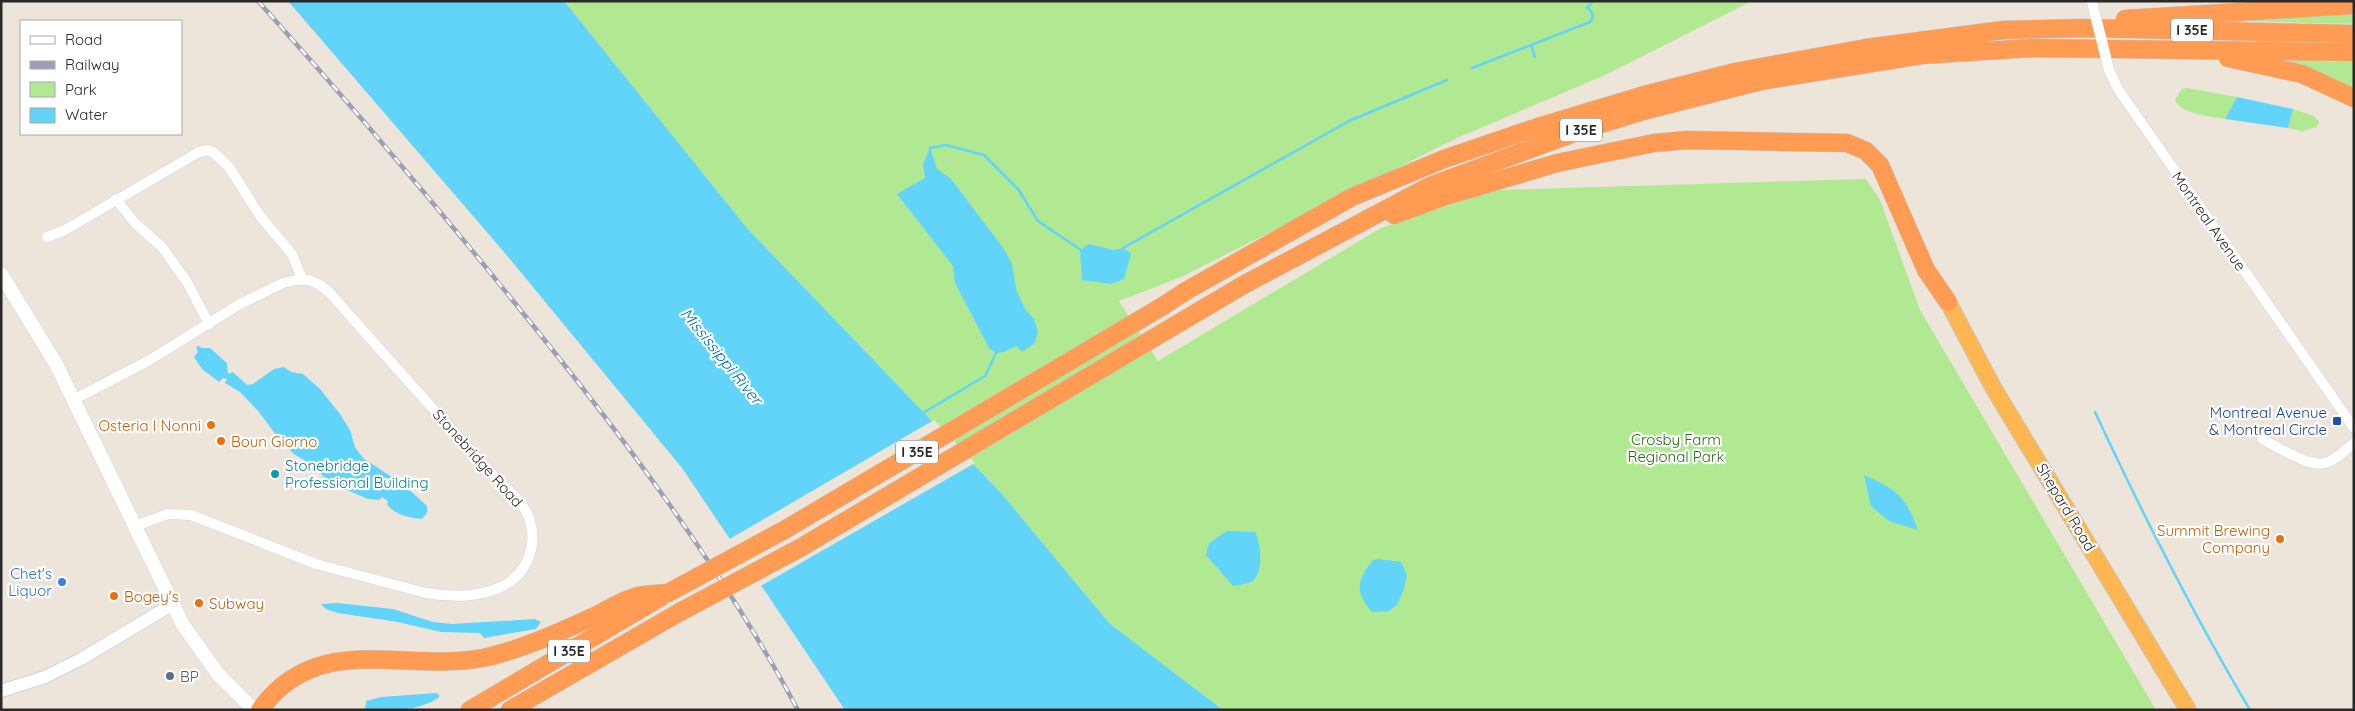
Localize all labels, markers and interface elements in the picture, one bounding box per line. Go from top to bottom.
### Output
road number: I 35E [2171,18,2213,42]
legend [20,20,182,135]
text: Road [65,30,102,49]
text: Railway [65,55,120,74]
text: Park [65,80,97,99]
text: Water [65,105,108,124]
road number: I 35E [1560,118,1602,142]
street label: Montreal Avenue [2168,168,2250,274]
water label: Mississippi River [677,304,768,410]
place label: Montreal Avenue & Montreal Circle [2209,403,2327,439]
street label: Stonebridge Road [429,405,527,511]
marker: Montreal Avenue & Montreal Circle [2331,415,2343,427]
place label: Osteria I Nonni [98,416,201,435]
marker: Osteria I Nonni [205,419,217,431]
park label: Crosby Farm Regional Park [1627,430,1725,466]
place label: Boun Giorno [231,432,317,451]
marker: Boun Giorno [215,435,227,447]
road number: I 35E [896,441,938,464]
place label: Stonebridge Professional Building [285,456,429,492]
street label: Shepard Road [2032,459,2100,555]
marker: Stonebridge Professional Building [269,468,281,480]
place label: Summit Brewing Company [2157,521,2270,557]
marker: Summit Brewing Company [2274,533,2286,545]
place label: Chet's Liquor [8,564,52,600]
marker: Chet's Liquor [56,576,68,588]
place label: Bogey's [124,587,179,606]
marker: Bogey's [108,590,120,602]
place label: Subway [209,594,264,613]
marker: Subway [193,597,205,609]
road number: I 35E [548,640,590,662]
place label: BP [180,667,199,686]
marker: BP [164,670,176,682]

